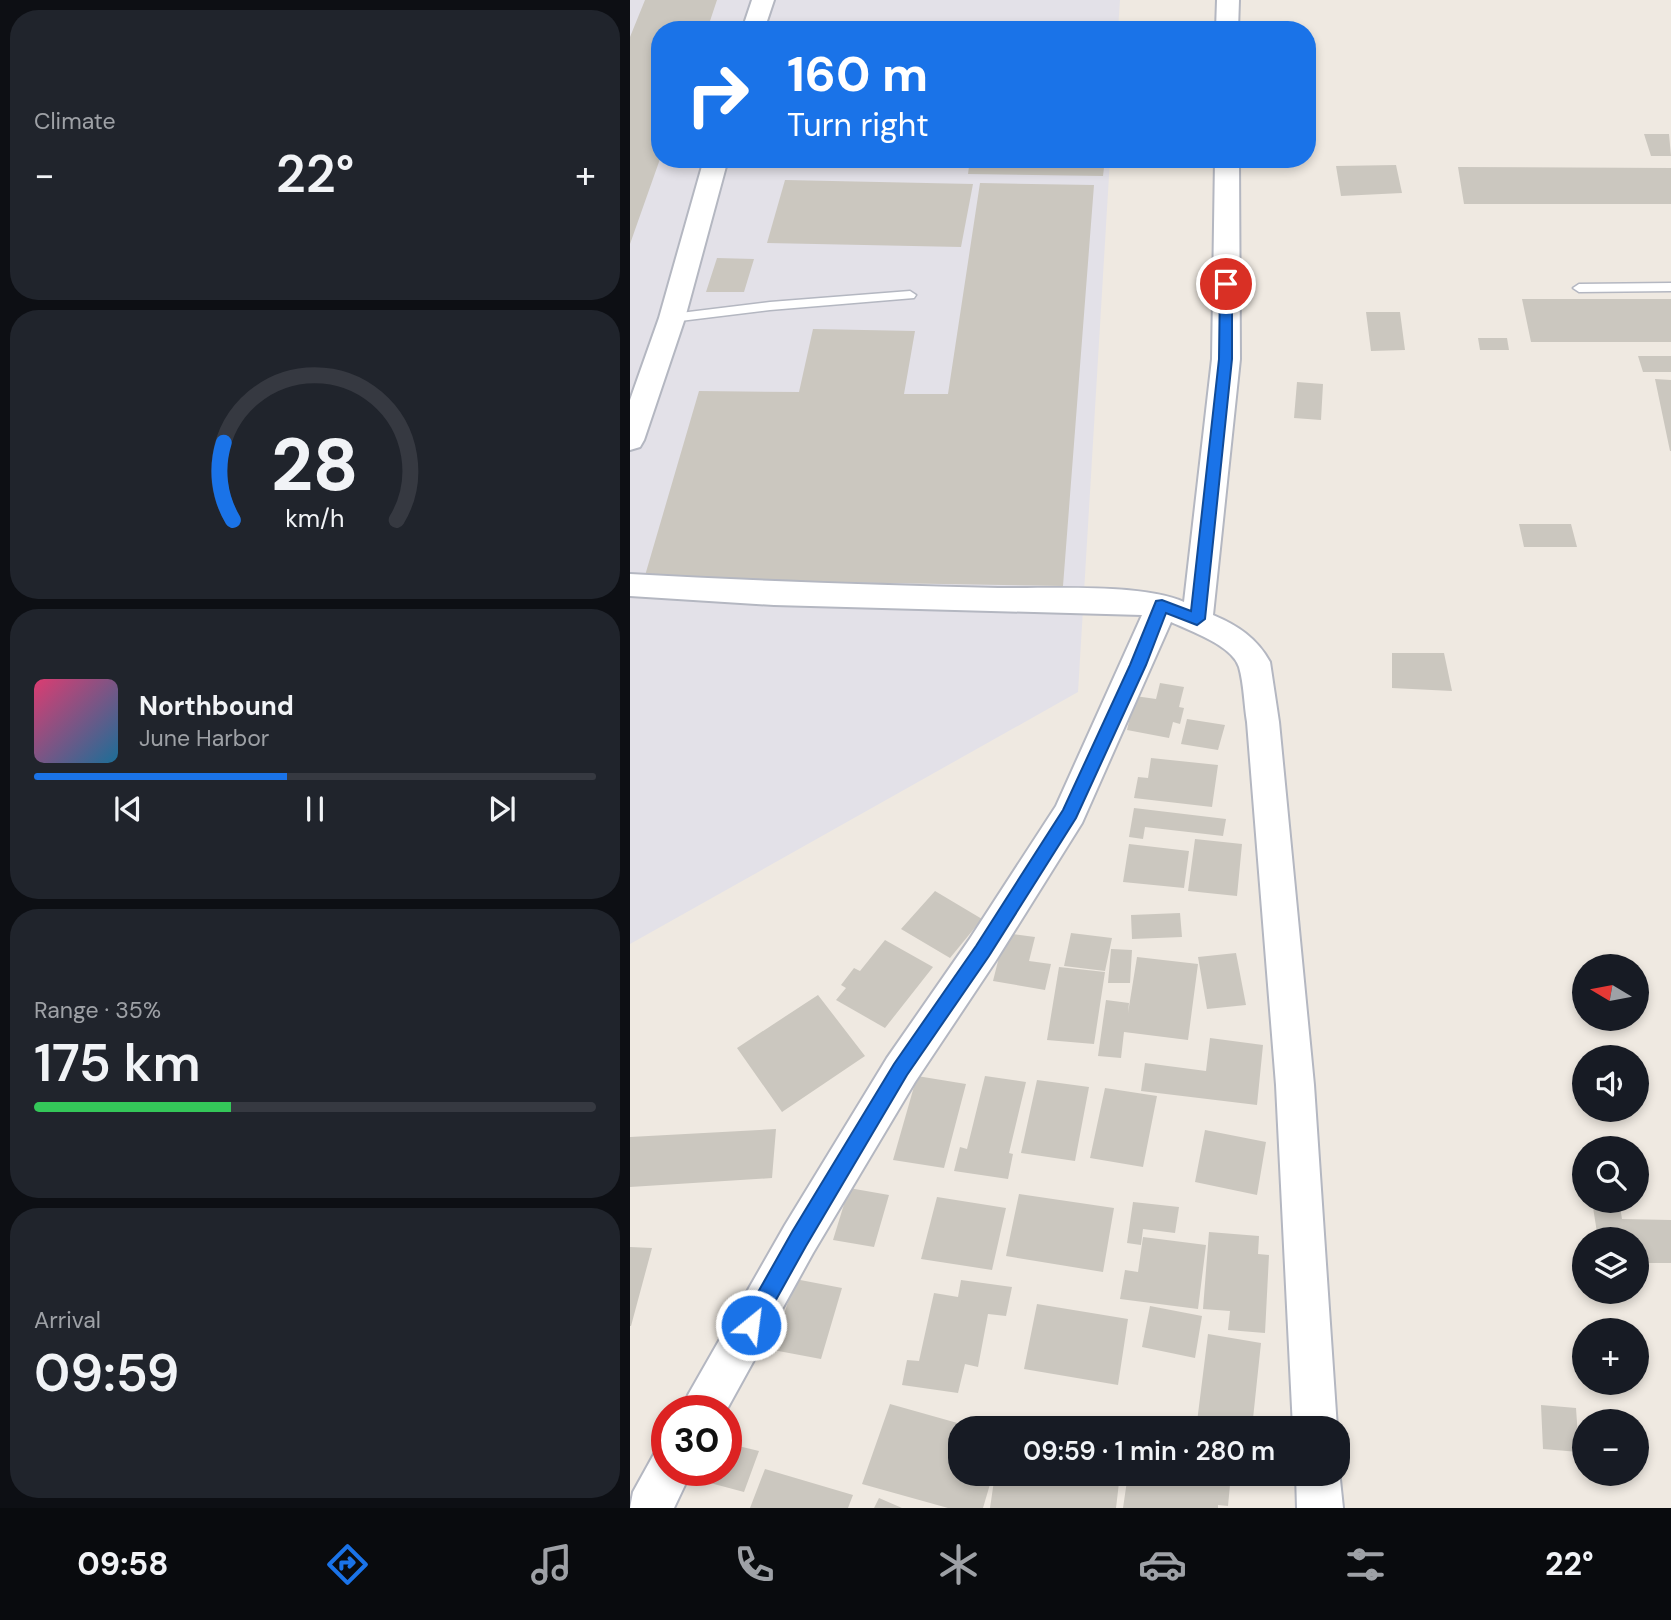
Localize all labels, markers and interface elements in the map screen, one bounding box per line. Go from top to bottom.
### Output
text: 160 m [787,42,928,106]
icon: right [672,49,763,140]
text: Turn right [787,104,929,146]
text: Climate [34,106,116,136]
text: 22° [276,140,354,208]
text: − [34,150,55,200]
text: + [575,150,596,200]
pin [1196,254,1256,314]
icon: arrive [1207,265,1245,303]
text: 28 [271,419,359,514]
text: km/h [285,502,345,535]
text: Northbound [139,689,294,723]
text: June Harbor [139,723,269,753]
icon: previous [109,790,147,828]
icon: pause [296,790,334,828]
icon: next [483,790,521,828]
north arrow [1572,954,1648,1031]
map controls [1572,954,1649,1486]
text: Range · 35% [34,995,161,1025]
text: 175 km [34,1029,201,1097]
button: sound [1572,1045,1649,1122]
button: search [1572,1136,1649,1213]
button: layers [1572,1227,1649,1304]
position arrow [714,1288,788,1362]
text: Arrival [34,1305,101,1335]
button: + [1572,1318,1649,1395]
text: 09:59 [34,1339,179,1407]
speed limit sign: 30 [651,1395,742,1486]
button: − [1572,1409,1649,1486]
text: 09:59 · 1 min · 280 m [1023,1434,1275,1468]
icon: directions [323,1540,372,1589]
icon: music [527,1540,576,1589]
icon: phone [730,1540,779,1589]
icon: climate [934,1540,983,1589]
icon: car [1138,1540,1187,1589]
icon: filters [1341,1540,1390,1589]
text: 09:58 [77,1543,168,1585]
text: 22° [1545,1543,1594,1585]

